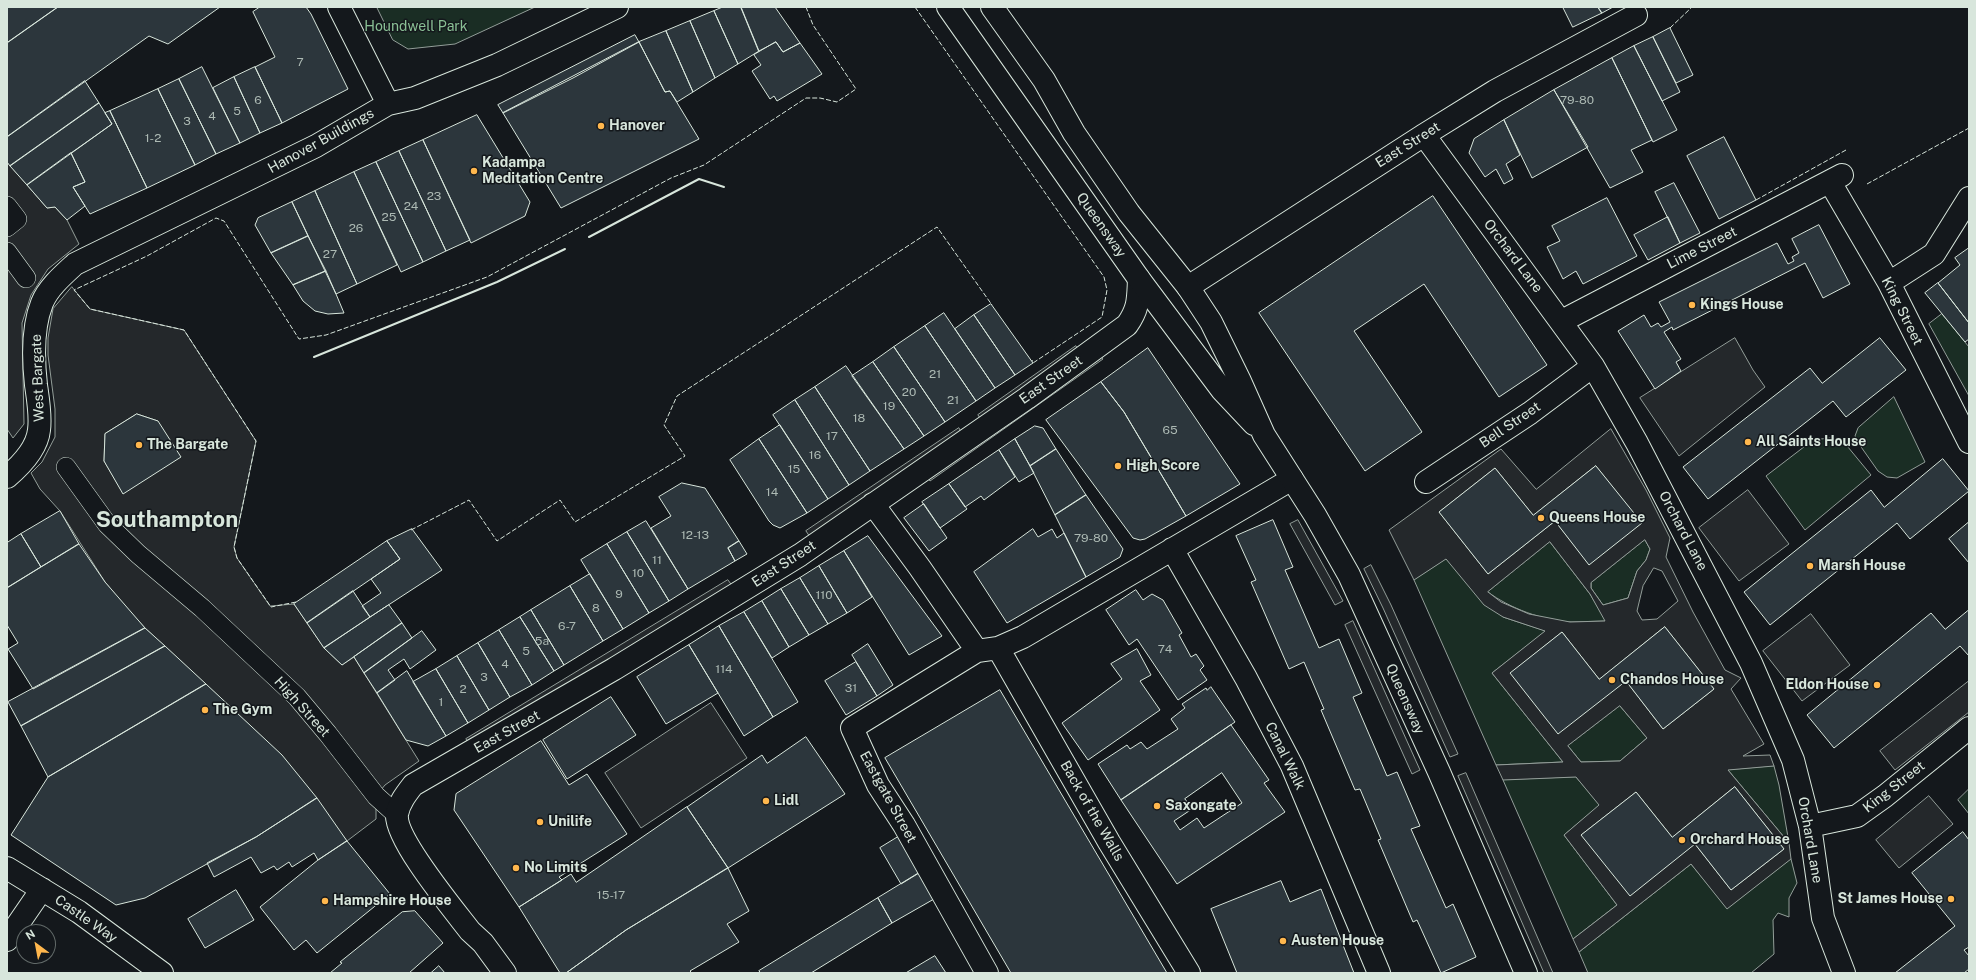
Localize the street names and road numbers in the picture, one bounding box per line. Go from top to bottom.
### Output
street label: Hanover Buildings [265,105,377,177]
street label: East Street [1373,119,1443,171]
street label: Queensway [1073,189,1129,261]
street label: Orchard Lane [1480,216,1546,296]
street label: Lime Street [1664,223,1740,273]
street label: King Street [1878,274,1926,348]
street label: West Bargate [28,334,48,422]
street label: East Street [1016,352,1086,408]
street label: Bell Street [1476,398,1544,452]
street label: Orchard Lane [1655,488,1711,574]
street label: East Street [749,537,819,591]
street label: Queensway [1382,661,1428,737]
street label: High Street [271,673,333,741]
street label: East Street [471,707,543,757]
street label: Canal Walk [1261,719,1309,793]
street label: Eastgate Street [856,748,920,846]
street label: Back of the Walls [1056,758,1128,864]
street label: King Street [1860,758,1928,816]
street label: Orchard Lane [1794,795,1826,885]
street label: Castle Way [51,891,121,947]

